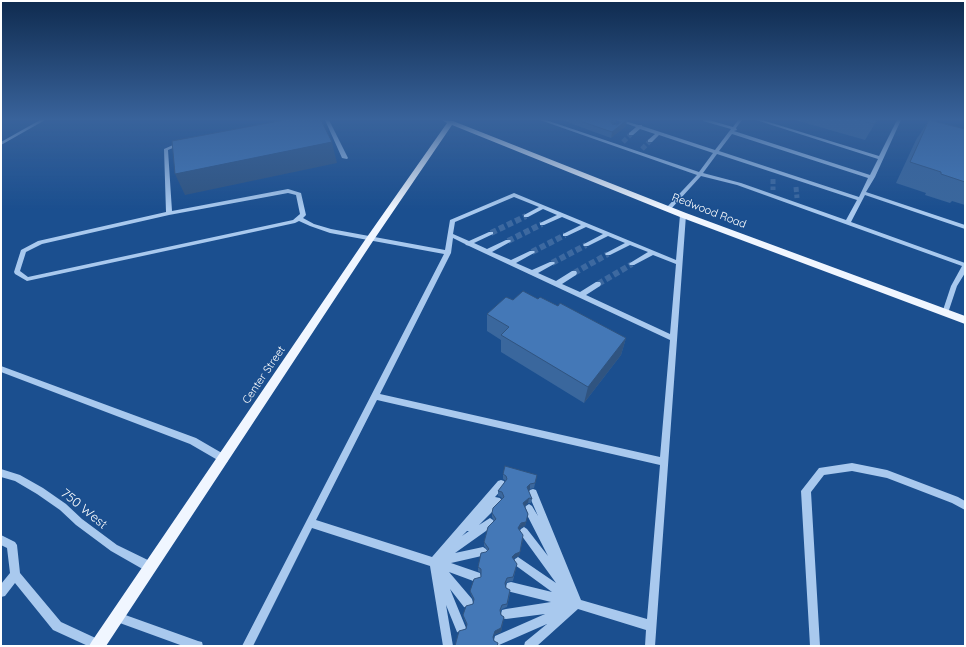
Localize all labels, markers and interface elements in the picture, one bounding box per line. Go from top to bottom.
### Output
street label: Redwood Road [670,191,748,231]
street label: Center Street [240,344,288,406]
street label: 750 West [58,486,110,532]

